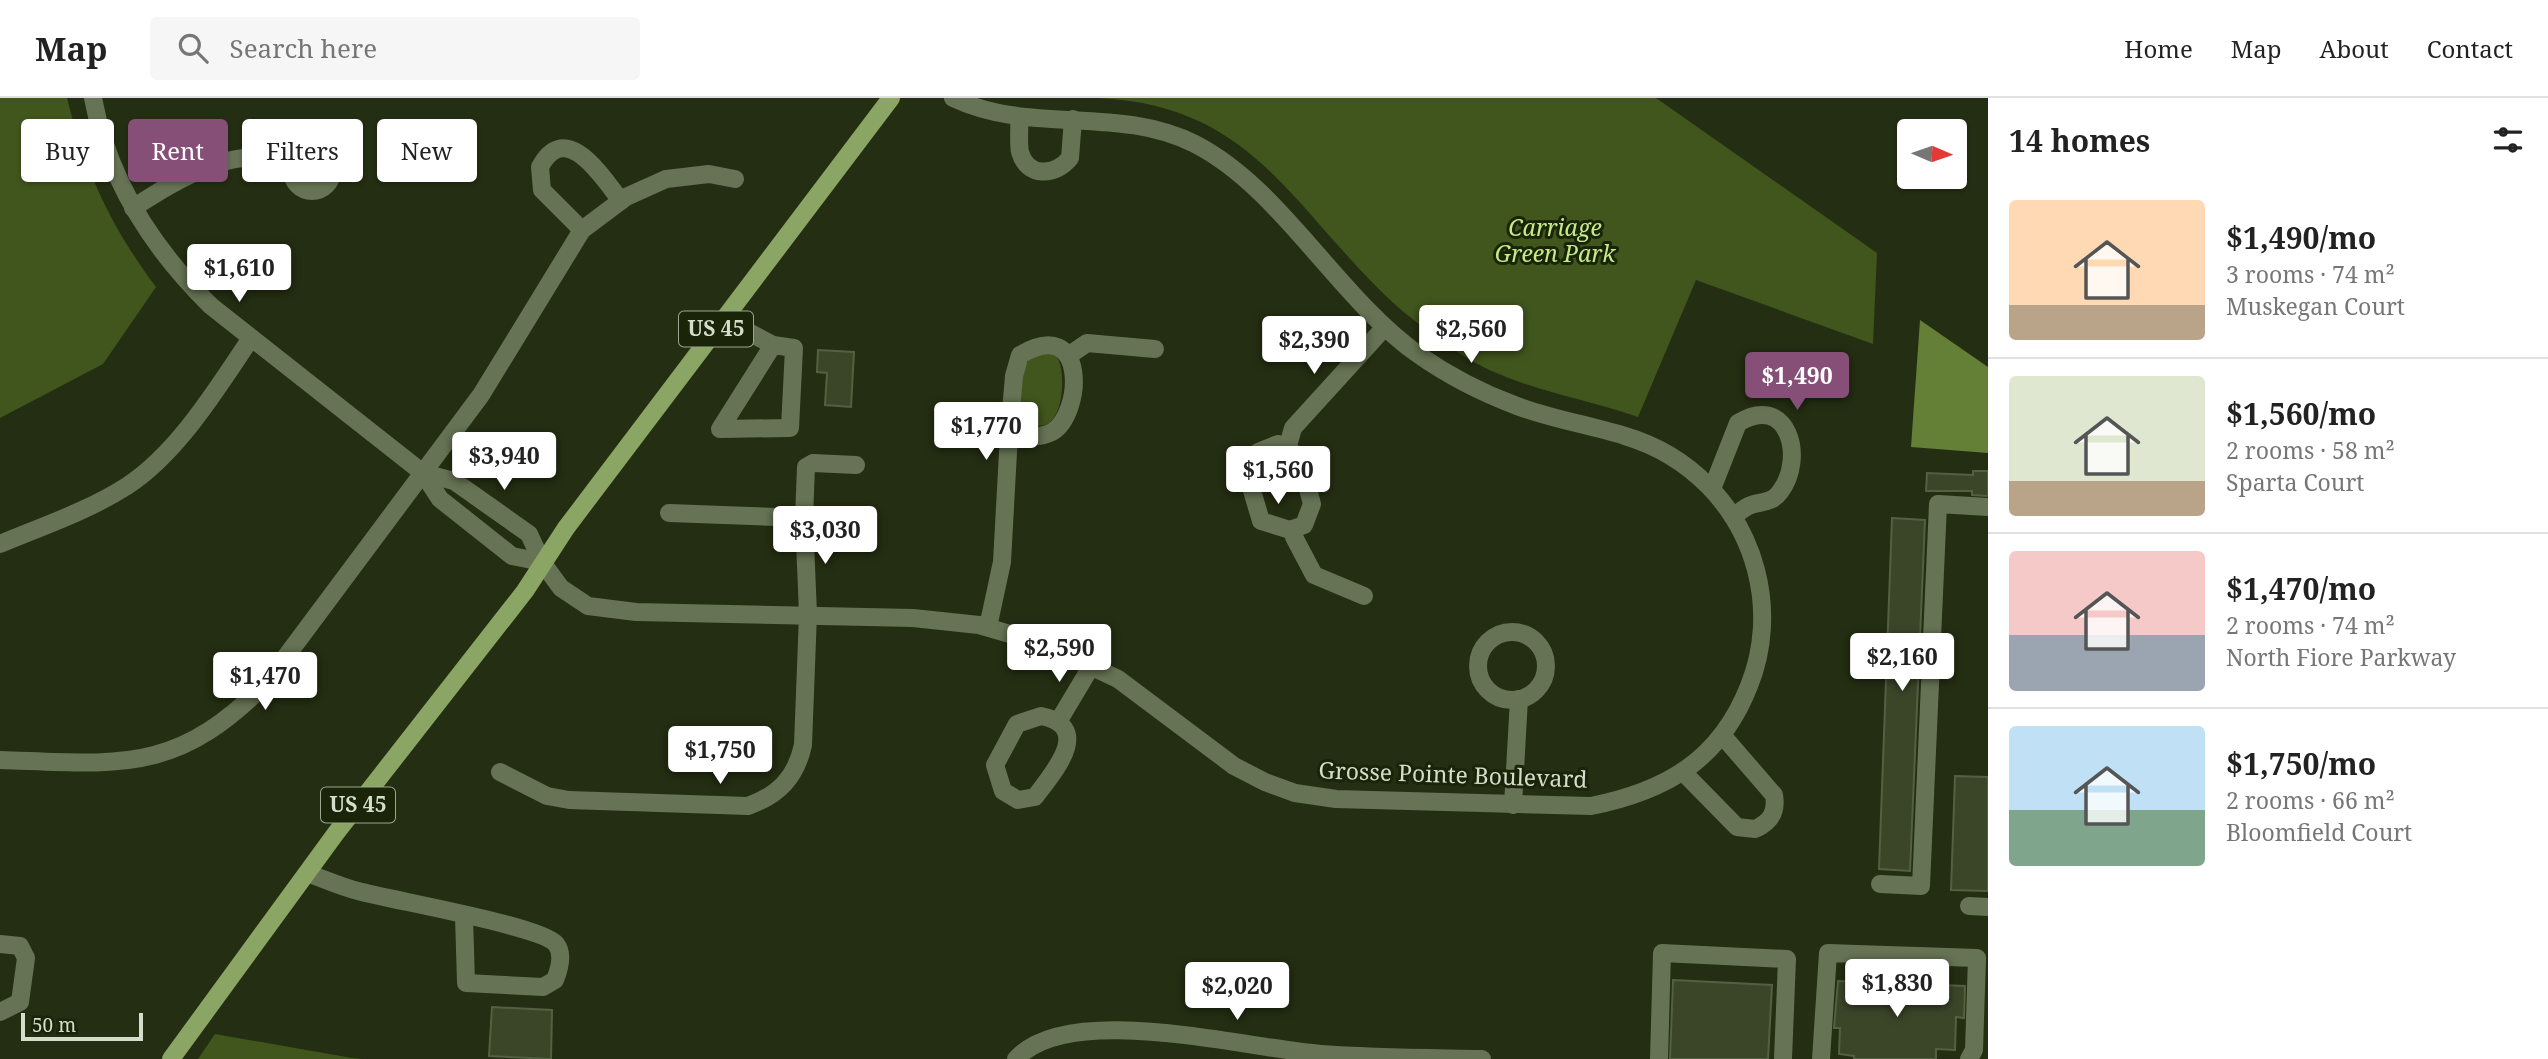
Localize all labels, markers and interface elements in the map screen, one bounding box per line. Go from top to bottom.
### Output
search box [150,17,640,80]
text: Map [35,26,108,71]
icon: search [174,29,212,67]
text: Search here [230,30,377,66]
text: Home [2124,32,2193,65]
text: Map [2231,32,2282,65]
text: About [2320,32,2389,65]
text: Contact [2427,32,2513,65]
chip: Buy [21,119,114,182]
chip: Rent [128,119,228,182]
chip: Filters [242,119,363,182]
chip: New [377,119,477,182]
north arrow [1897,119,1967,189]
map controls [1897,119,1967,189]
text: 14 homes [2009,120,2150,161]
icon: filters [2489,121,2527,159]
park label: Carriage Green Park [1495,211,1616,269]
text: $1,490/mo [2226,217,2376,258]
icon: home [2065,228,2149,312]
pin: $1,610 [182,244,296,304]
text: $1,610 [203,251,275,283]
text: 3 rooms · 74 m² [2226,258,2395,290]
text: Muskegan Court [2226,290,2405,322]
pin: $2,560 [1414,306,1528,365]
road number: US 45 [679,312,753,346]
text: $2,560 [1435,312,1507,344]
pin: $2,390 [1257,316,1371,376]
text: $2,390 [1278,323,1350,355]
pin: $1,490 [1740,352,1854,412]
text: $1,490 [1761,359,1833,391]
text: $1,560/mo [2226,393,2376,434]
pin: $1,770 [929,402,1043,462]
icon: home [2065,404,2149,488]
text: $1,770 [950,409,1022,441]
pin: $3,940 [447,432,561,492]
text: 2 rooms · 58 m² [2226,434,2395,466]
text: $3,940 [468,439,540,471]
pin: $1,560 [1221,446,1335,506]
text: $1,560 [1242,453,1314,485]
text: Sparta Court [2226,466,2364,498]
pin: $3,030 [768,506,882,566]
text: $3,030 [789,513,861,545]
text: $1,470/mo [2226,568,2376,609]
icon: home [2065,579,2149,663]
text: 2 rooms · 74 m² [2226,609,2395,641]
pin: $2,590 [1002,624,1116,684]
text: $2,590 [1023,631,1095,663]
pin: $2,160 [1845,634,1959,693]
text: $2,160 [1866,640,1938,672]
text: North Fiore Parkway [2226,641,2456,673]
pin: $1,470 [208,652,322,712]
text: $1,470 [229,659,301,691]
pin: $1,750 [663,726,777,786]
text: $1,750 [684,733,756,765]
text: $1,750/mo [2226,743,2376,784]
street label: Grosse Pointe Boulevard [1318,753,1588,795]
icon: home [2065,754,2149,838]
text: 2 rooms · 66 m² [2226,784,2395,816]
road number: US 45 [321,788,395,822]
text: Bloomfield Court [2226,816,2412,848]
pin: $1,830 [1840,960,1954,1019]
pin: $2,020 [1180,962,1294,1022]
text: $1,830 [1861,966,1933,998]
text: $2,020 [1201,969,1273,1001]
scale bar [21,1010,144,1042]
text: 50 m [32,1012,76,1038]

